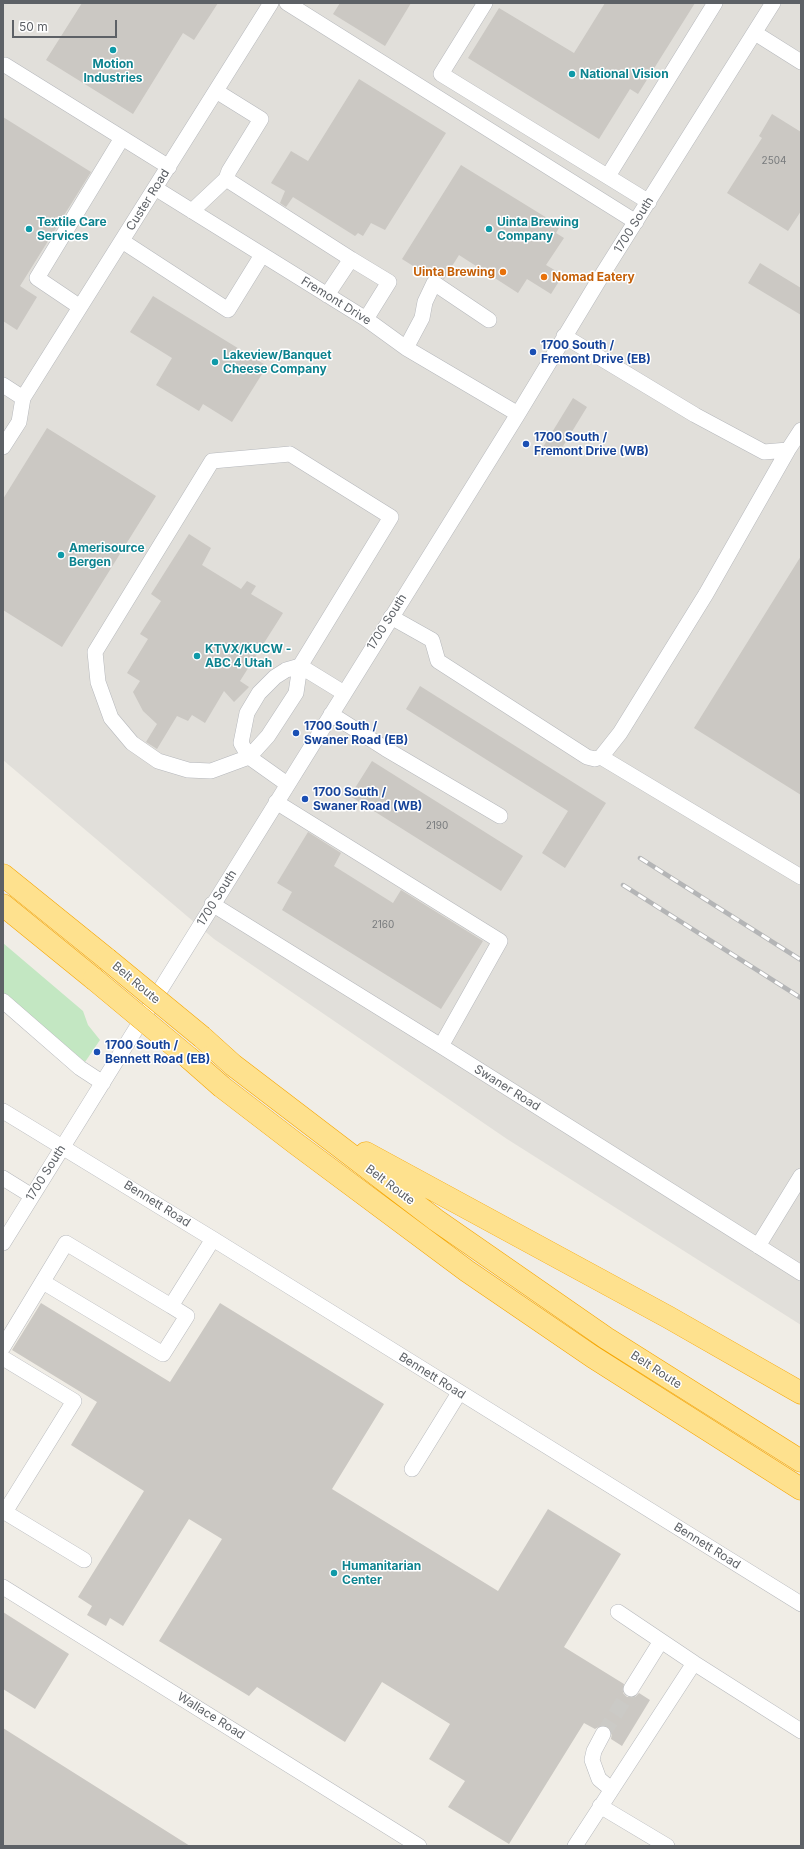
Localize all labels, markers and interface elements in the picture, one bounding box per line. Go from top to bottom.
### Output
scale bar [14,12,119,38]
text: 50 m [19,19,48,34]
marker: Motion Industries [108,45,118,55]
place label: Motion Industries [83,57,143,85]
place label: National Vision [580,67,669,81]
marker: National Vision [567,69,577,79]
house number: 2504 [762,155,786,167]
street label: Custer Road [123,167,173,233]
street label: 1700 South [611,194,657,256]
place label: Textile Care Services [37,215,107,243]
place label: Uinta Brewing Company [497,215,579,243]
marker: Textile Care Services [24,224,34,234]
marker: Uinta Brewing Company [484,224,494,234]
place label: Uinta Brewing [413,265,495,279]
marker: Uinta Brewing [498,267,508,277]
place label: Nomad Eatery [552,270,635,284]
marker: Nomad Eatery [539,272,549,282]
street label: Fremont Drive [298,274,374,328]
place label: 1700 South / Fremont Drive (EB) [541,338,651,366]
marker: 1700 South / Fremont Drive (EB) [528,347,538,357]
place label: Lakeview/Banquet Cheese Company [223,348,332,376]
marker: Lakeview/Banquet Cheese Company [210,357,220,367]
place label: 1700 South / Fremont Drive (WB) [534,430,649,458]
marker: 1700 South / Fremont Drive (WB) [521,439,531,449]
place label: Amerisource Bergen [69,541,145,569]
marker: Amerisource Bergen [56,550,66,560]
street label: 1700 South [364,591,410,653]
place label: KTVX/KUCW - ABC 4 Utah [205,642,291,670]
marker: KTVX/KUCW - ABC 4 Utah [192,651,202,661]
place label: 1700 South / Swaner Road (EB) [304,719,408,747]
marker: 1700 South / Swaner Road (EB) [291,728,301,738]
place label: 1700 South / Swaner Road (WB) [313,785,422,813]
marker: 1700 South / Swaner Road (WB) [300,794,310,804]
house number: 2190 [426,820,448,832]
street label: 1700 South [194,867,240,929]
house number: 2160 [372,919,394,931]
street label: Belt Route [109,959,163,1007]
place label: 1700 South / Bennett Road (EB) [105,1038,210,1066]
marker: 1700 South / Bennett Road (EB) [92,1047,102,1057]
street label: Swaner Road [471,1062,543,1114]
street label: 1700 South [23,1142,69,1204]
street label: Belt Route [363,1162,417,1208]
street label: Bennett Road [121,1178,193,1230]
street label: Belt Route [628,1348,684,1392]
street label: Bennett Road [396,1350,468,1402]
street label: Bennett Road [671,1520,743,1572]
place label: Humanitarian Center [342,1559,421,1587]
marker: Humanitarian Center [329,1568,339,1578]
street label: Wallace Road [175,1690,247,1742]

